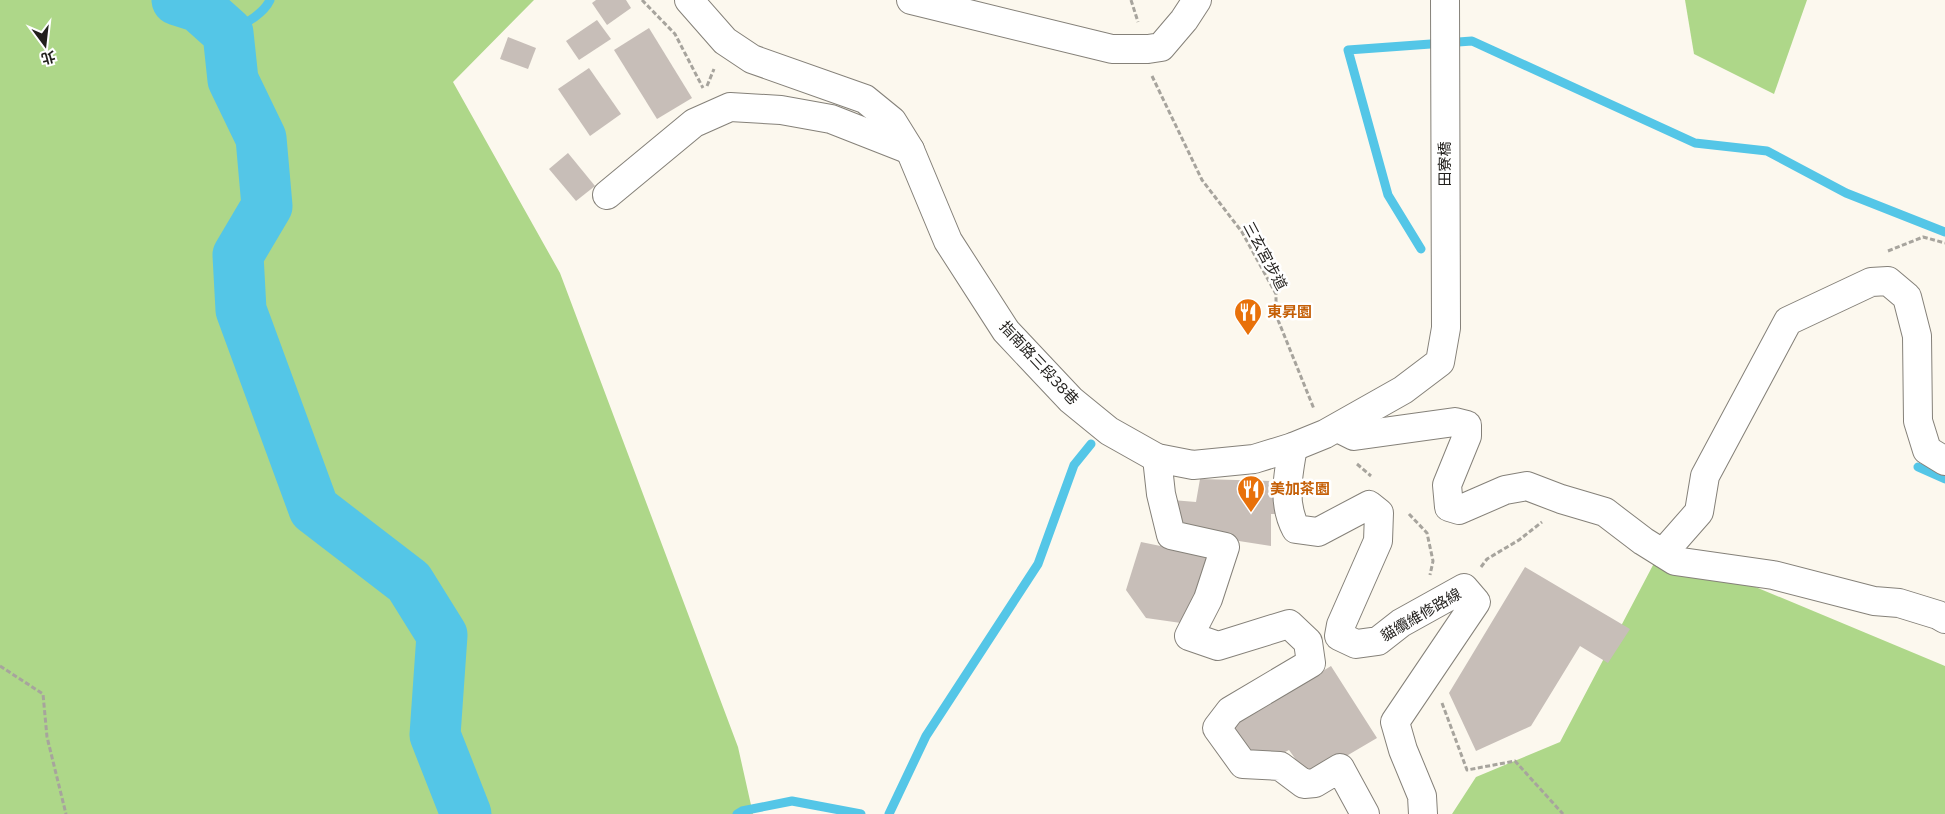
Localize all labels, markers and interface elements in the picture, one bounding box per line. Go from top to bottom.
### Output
north arrow [20,20,70,70]
text: 北 [40,48,57,68]
street label: 田寮橋 [1435,141,1453,187]
street label: 三玄宮步道 [1240,218,1291,293]
restaurant icon: 東昇園 [1233,297,1263,336]
place label: 東昇園 [1267,302,1312,320]
street label: 指南路三段38巷 [996,317,1083,408]
restaurant icon: 美加茶園 [1236,474,1266,513]
place label: 美加茶園 [1270,479,1330,497]
street label: 貓纜維修路線 [1377,584,1464,644]

